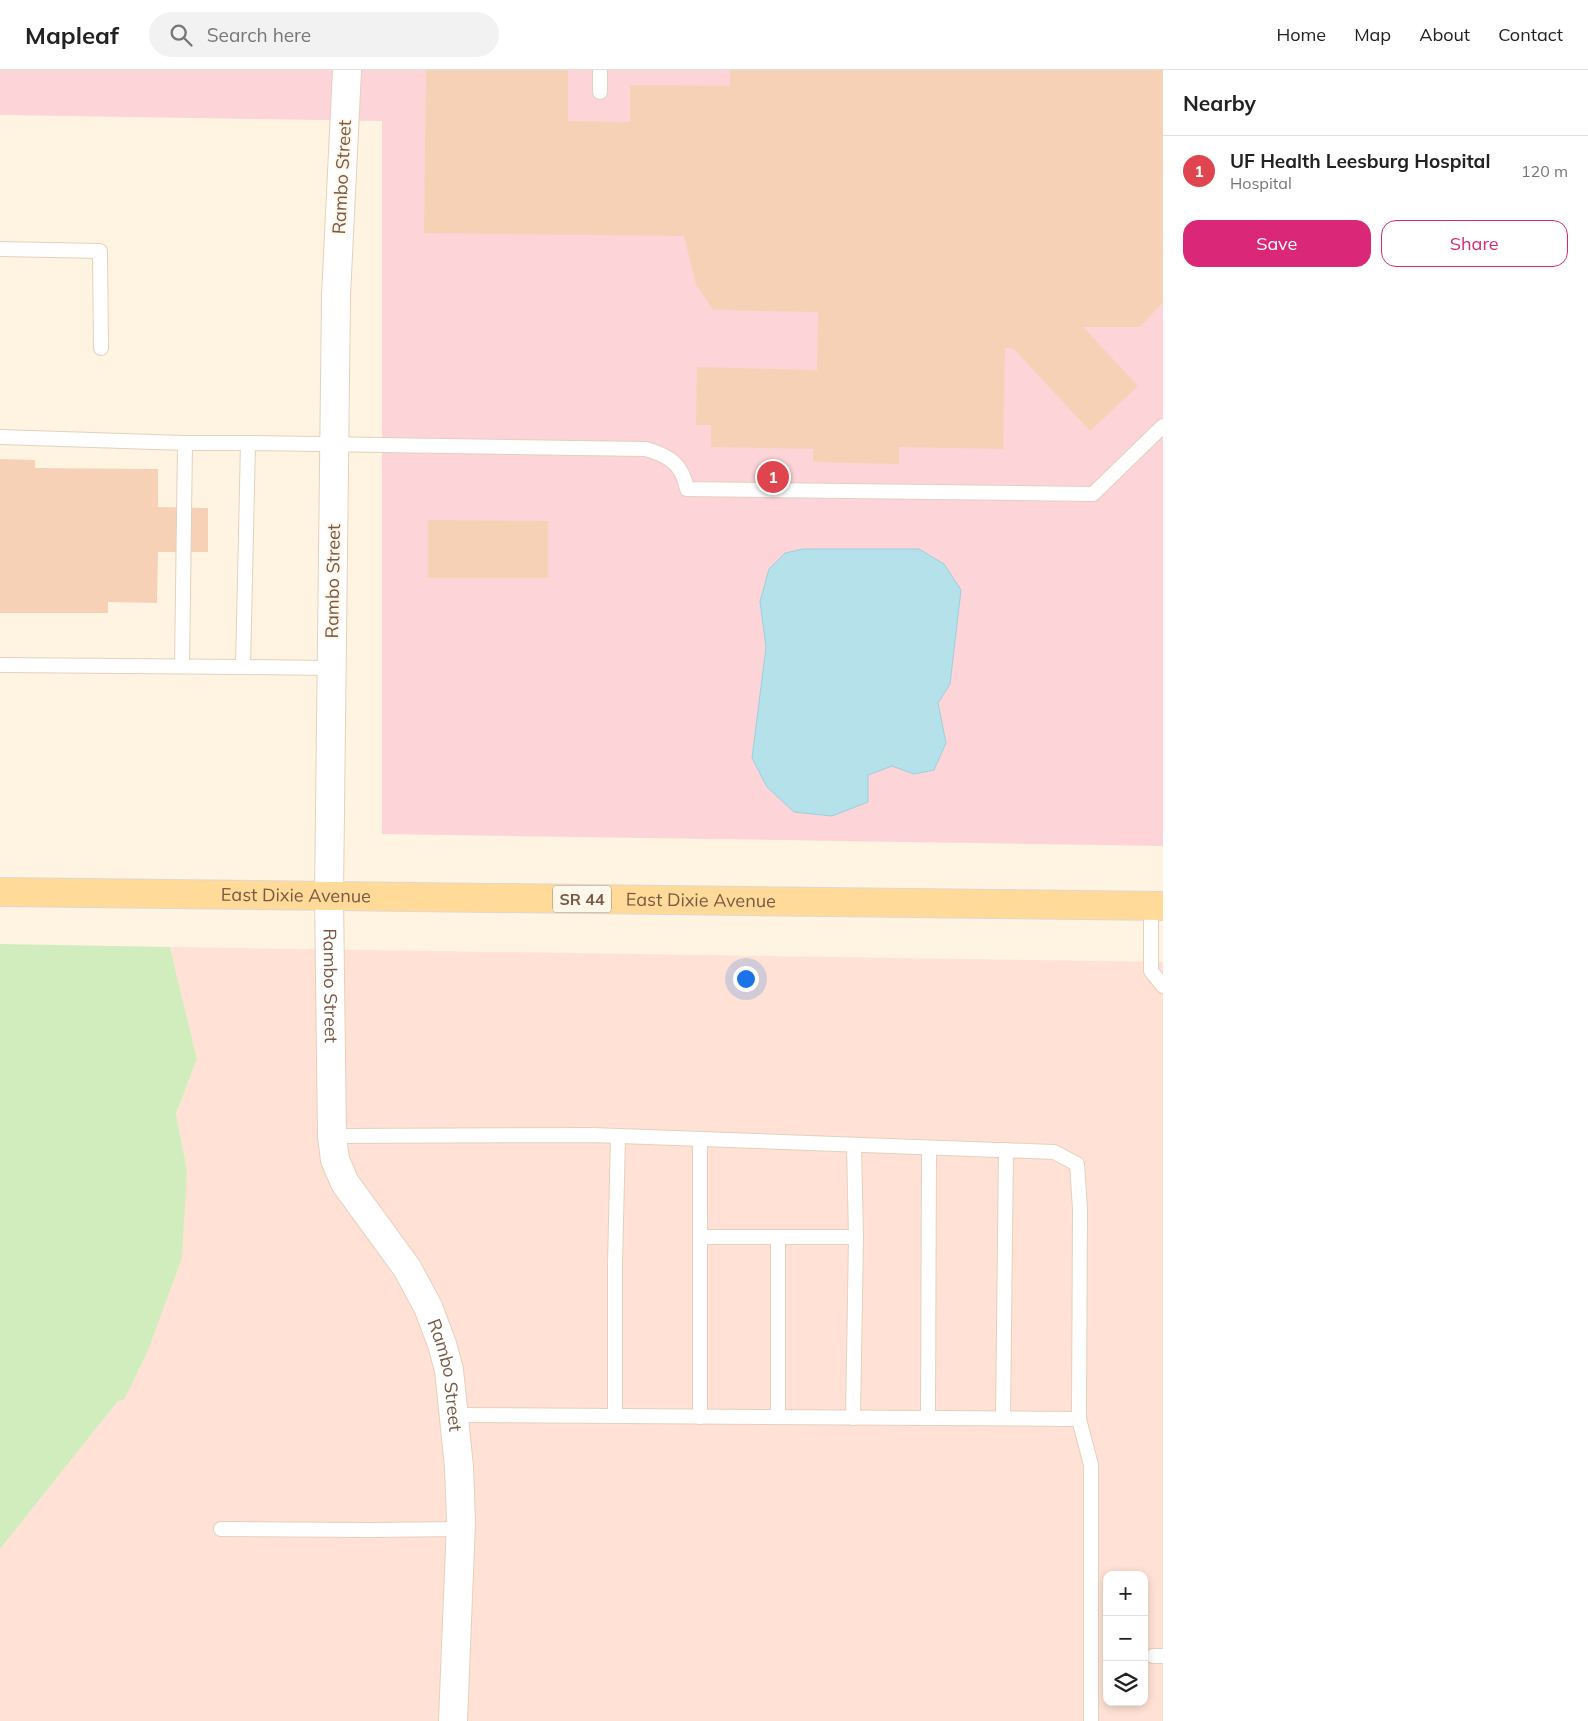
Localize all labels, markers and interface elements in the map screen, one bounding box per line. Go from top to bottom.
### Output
search box [149,12,499,57]
text: Mapleaf [25,20,119,50]
icon: search [167,21,195,49]
text: Search here [207,23,311,47]
text: Home [1276,23,1326,46]
text: Map [1354,23,1391,46]
text: About [1419,23,1470,46]
text: Contact [1498,23,1563,46]
text: Nearby [1183,90,1256,116]
street label: Rambo Street [327,119,356,235]
text: UF Health Leesburg Hospital [1230,149,1490,173]
text: 1 [1194,161,1204,181]
text: 120 m [1521,161,1568,181]
text: Hospital [1230,173,1292,193]
button: Save [1183,220,1371,267]
button: Share [1381,220,1568,267]
pin: 1 [757,458,789,496]
street label: Rambo Street [320,524,345,638]
street label: East Dixie Avenue [221,883,371,907]
road number: SR 44 [553,886,611,912]
street label: East Dixie Avenue [626,888,776,912]
street label: Rambo Street [318,928,343,1043]
your location [733,966,759,992]
street label: Rambo Street [423,1315,467,1433]
map controls [1103,1571,1148,1706]
button: + [1103,1571,1148,1616]
button: − [1103,1616,1148,1661]
button: layers [1103,1661,1148,1706]

